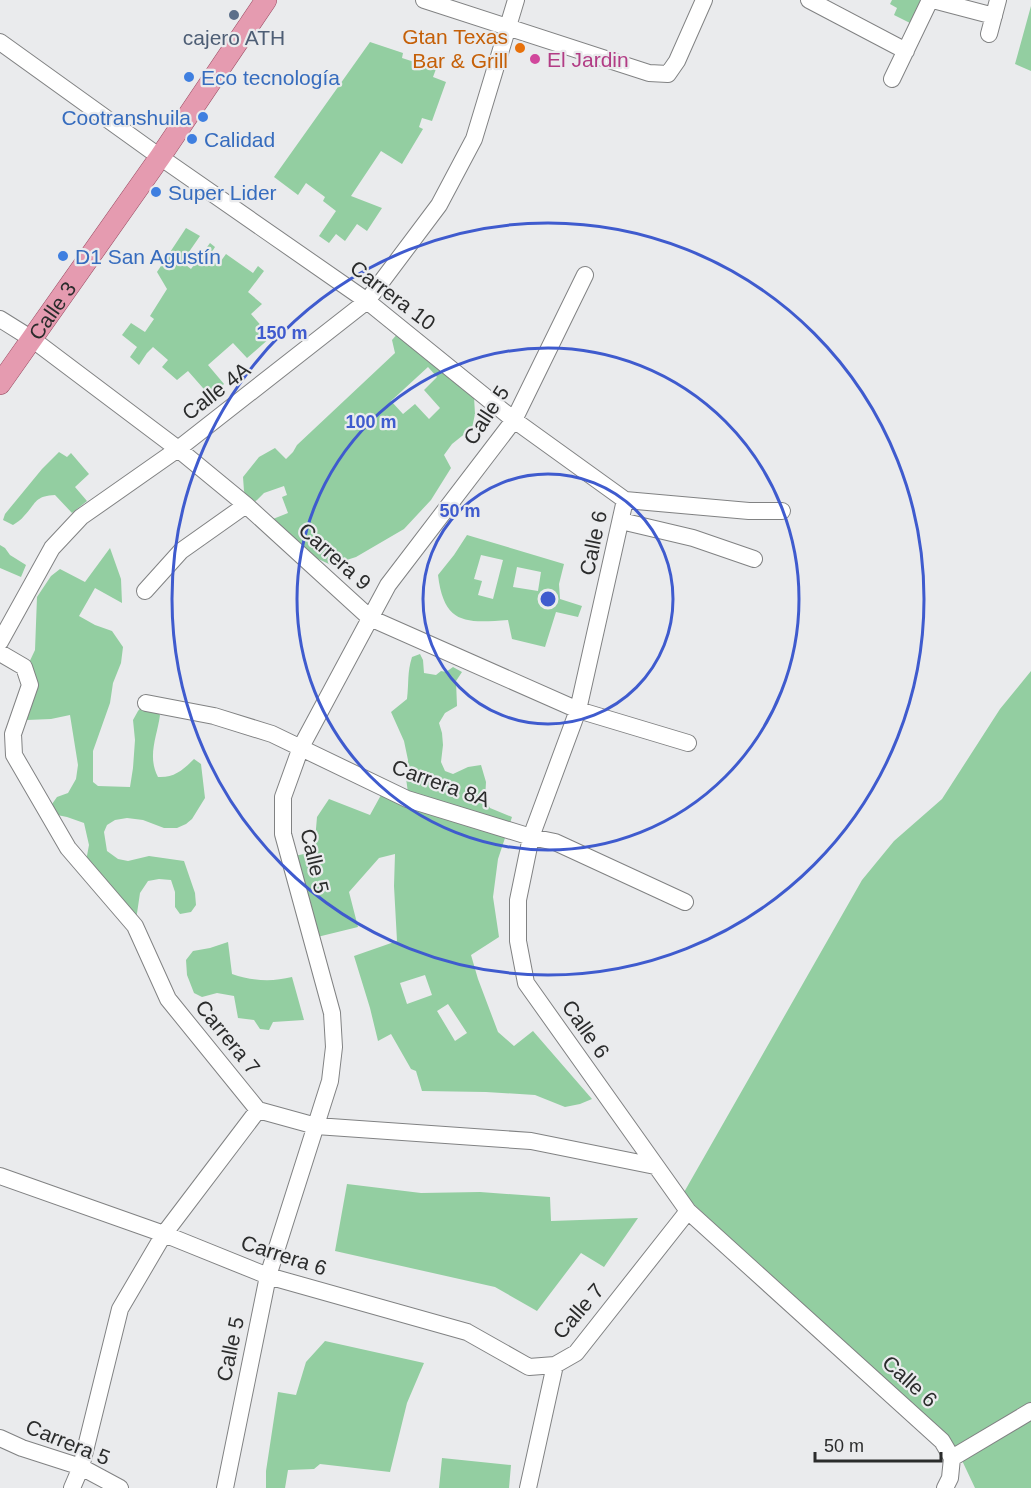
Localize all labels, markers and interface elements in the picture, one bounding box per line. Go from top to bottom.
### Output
marker: cajero ATH [227,8,241,22]
place label: Gtan Texas Bar & Grill [402,25,508,72]
place label: cajero ATH [183,26,285,49]
marker: Gtan Texas Bar & Grill [513,41,527,55]
place label: El Jardin [547,48,629,71]
marker: El Jardin [528,52,542,66]
place label: Eco tecnología [201,66,340,89]
marker: Eco tecnología [182,70,196,84]
place label: Cootranshuila [61,106,191,129]
marker: Cootranshuila [196,110,210,124]
place label: Calidad [204,128,275,151]
marker: Calidad [185,132,199,146]
place label: Super Lider [168,181,277,204]
marker: Super Lider [149,185,163,199]
place label: D1 San Agustín [75,245,221,268]
marker: D1 San Agustín [56,249,70,263]
street label: Carrera 10 [346,256,440,334]
street label: Calle 3 [24,277,80,344]
text: 150 m [256,323,308,343]
street label: Calle 4A [178,357,254,425]
street label: Calle 5 [459,381,513,449]
text: 100 m [345,412,397,432]
text: 50 m [439,501,481,521]
street label: Calle 6 [575,509,611,577]
street label: Carrera 9 [294,518,376,594]
centre of rings [538,589,558,609]
street label: Carrera 8A [389,755,493,811]
street label: Calle 5 [296,827,334,895]
street label: Carrera 7 [191,995,265,1079]
street label: Calle 6 [558,996,614,1062]
street label: Carrera 6 [238,1230,330,1280]
street label: Calle 7 [548,1279,608,1343]
street label: Calle 5 [212,1315,248,1383]
street label: Calle 6 [878,1351,942,1411]
street label: Carrera 5 [23,1415,113,1469]
scale bar [815,1425,941,1463]
text: 50 m [824,1436,864,1456]

